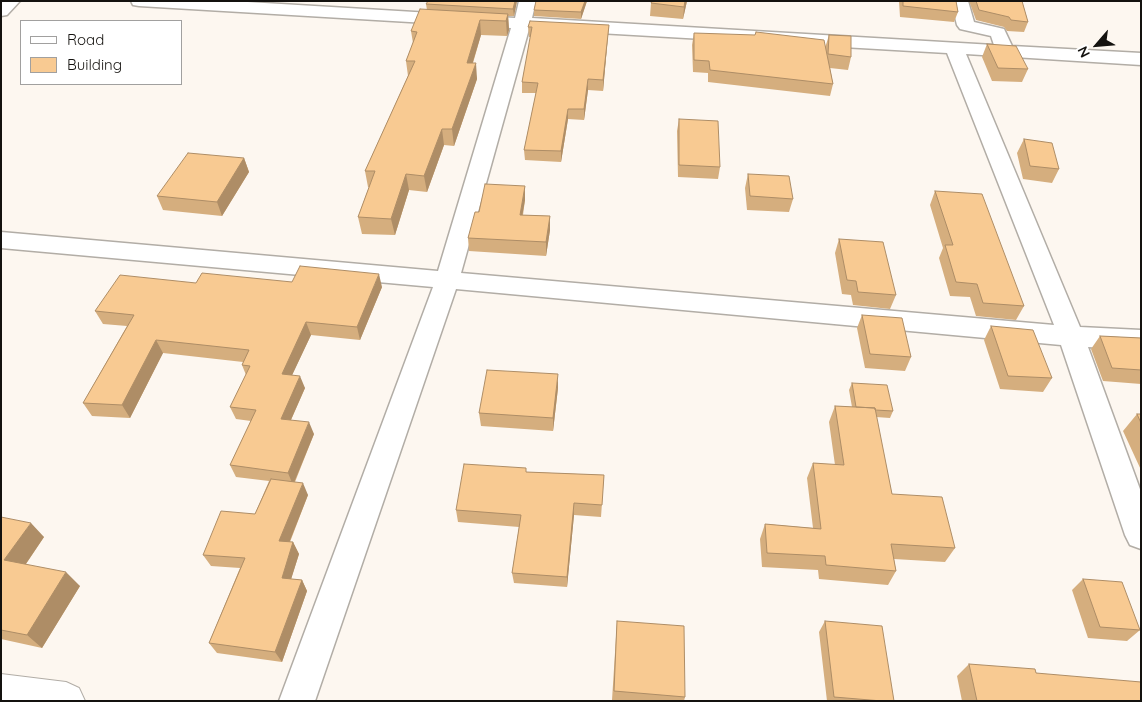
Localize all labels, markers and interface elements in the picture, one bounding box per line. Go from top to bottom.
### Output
legend [20,20,182,85]
north arrow [1072,20,1122,70]
text: Road [67,30,104,49]
text: N [1073,43,1094,60]
text: Building [67,55,122,74]

